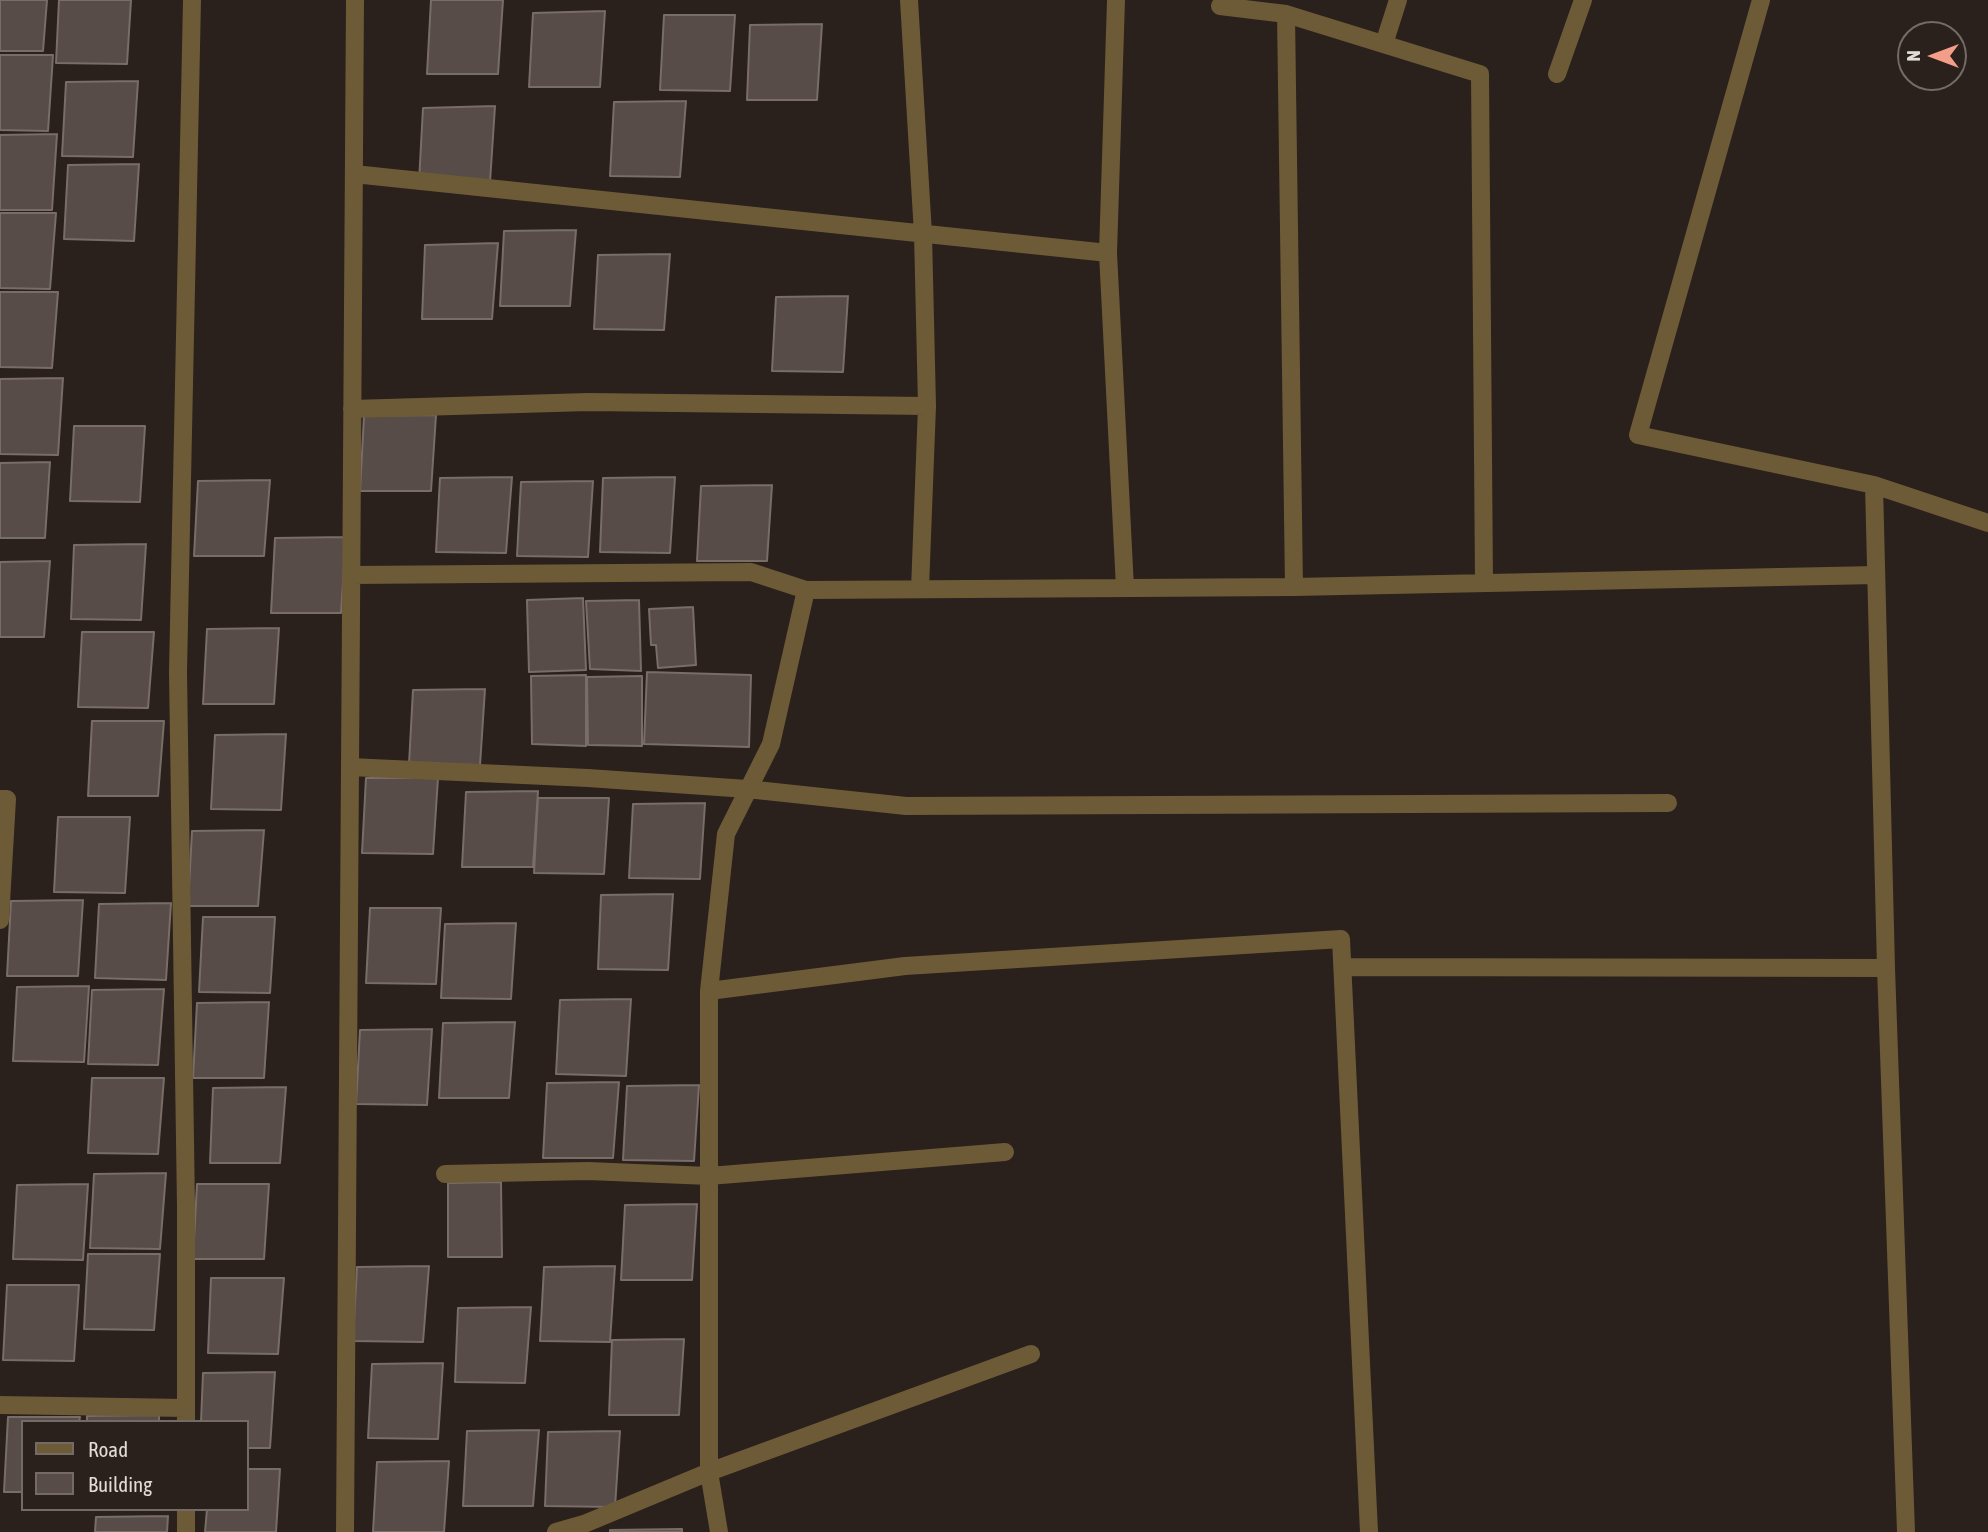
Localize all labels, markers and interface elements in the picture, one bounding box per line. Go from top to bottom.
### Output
north arrow [1897,21,1967,91]
text: N [1902,50,1924,62]
legend [21,1420,248,1511]
text: Road [88,1437,128,1461]
text: Building [88,1472,152,1496]

